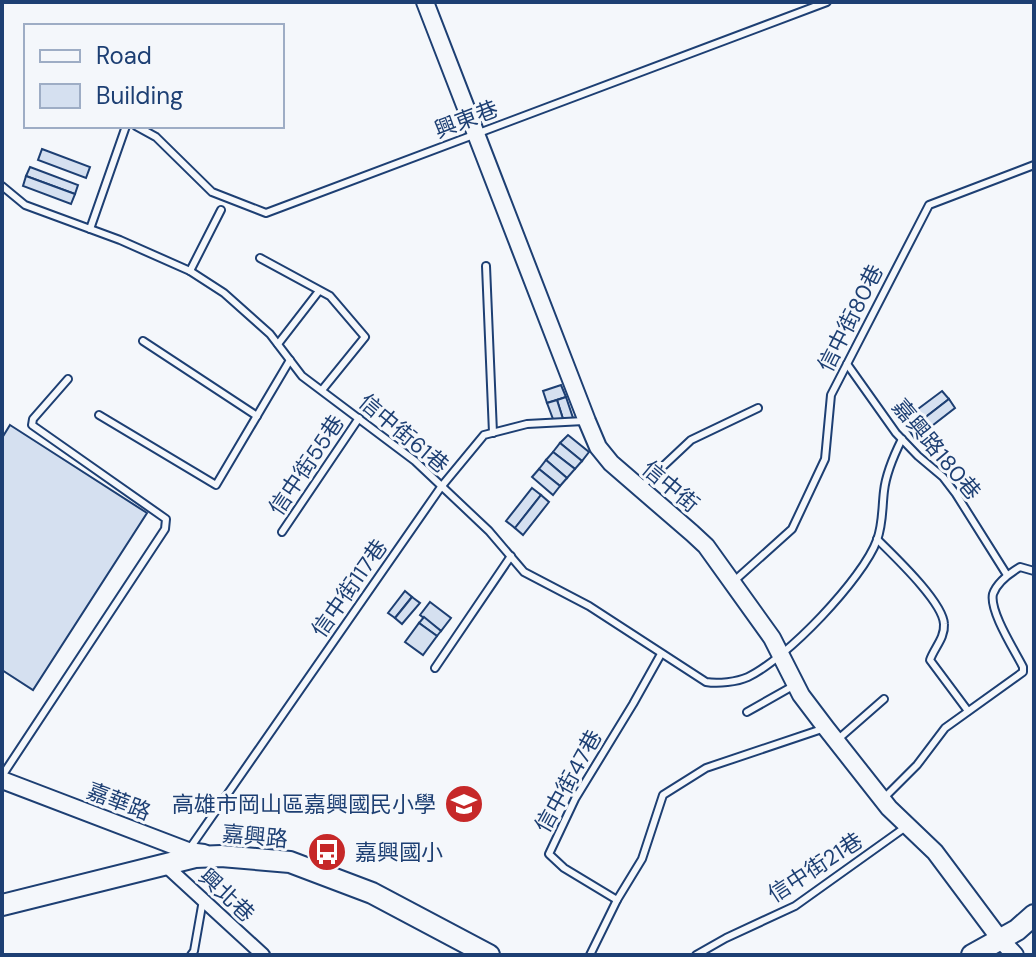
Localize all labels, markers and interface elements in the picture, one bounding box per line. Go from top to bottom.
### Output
legend [24,24,284,128]
text: Road [96,40,152,71]
text: Building [96,80,183,111]
street label: 興東巷 [430,94,502,145]
street label: 信中街80巷 [811,260,890,377]
street label: 信中街61巷 [353,387,455,479]
street label: 嘉興路180巷 [886,393,987,506]
street label: 信中街55巷 [262,410,351,521]
street label: 信中街 [636,454,705,519]
street label: 信中街117巷 [305,533,394,643]
street label: 信中街47巷 [528,725,609,838]
street label: 嘉華路 [83,776,155,827]
school or university icon: 高雄市岡山區嘉興國民小學 [443,783,485,825]
place label: 高雄市岡山區嘉興國民小學 [172,790,436,819]
street label: 嘉興路 [221,819,289,854]
street label: 信中街21巷 [762,826,868,909]
bus stop icon: 嘉興國小 [306,831,348,873]
place label: 嘉興國小 [355,838,443,867]
street label: 興北巷 [193,862,261,928]

